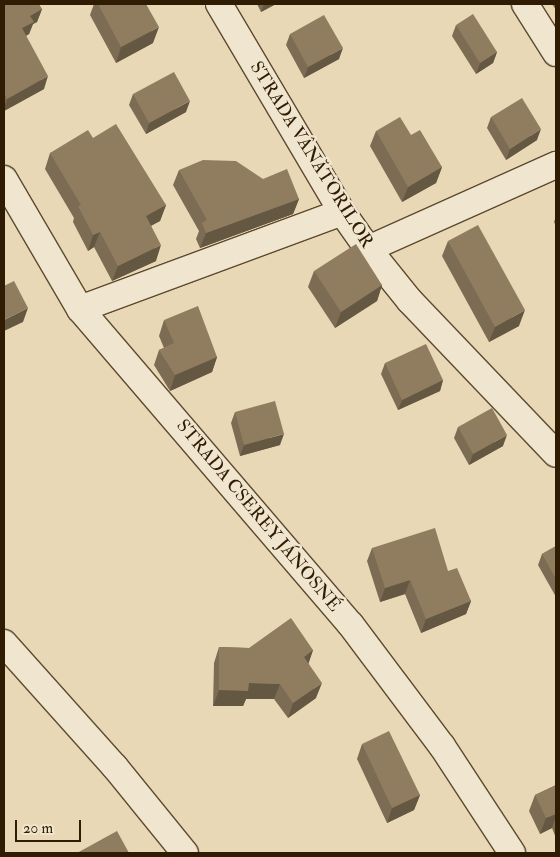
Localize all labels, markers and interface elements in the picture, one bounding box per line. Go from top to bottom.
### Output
street label: STRADA VÂNĂTORILOR [245,58,377,252]
street label: STRADA CSEREY JÁNOSNÉ [171,416,345,616]
scale bar [18,810,84,842]
text: 20 m [23,819,53,838]

